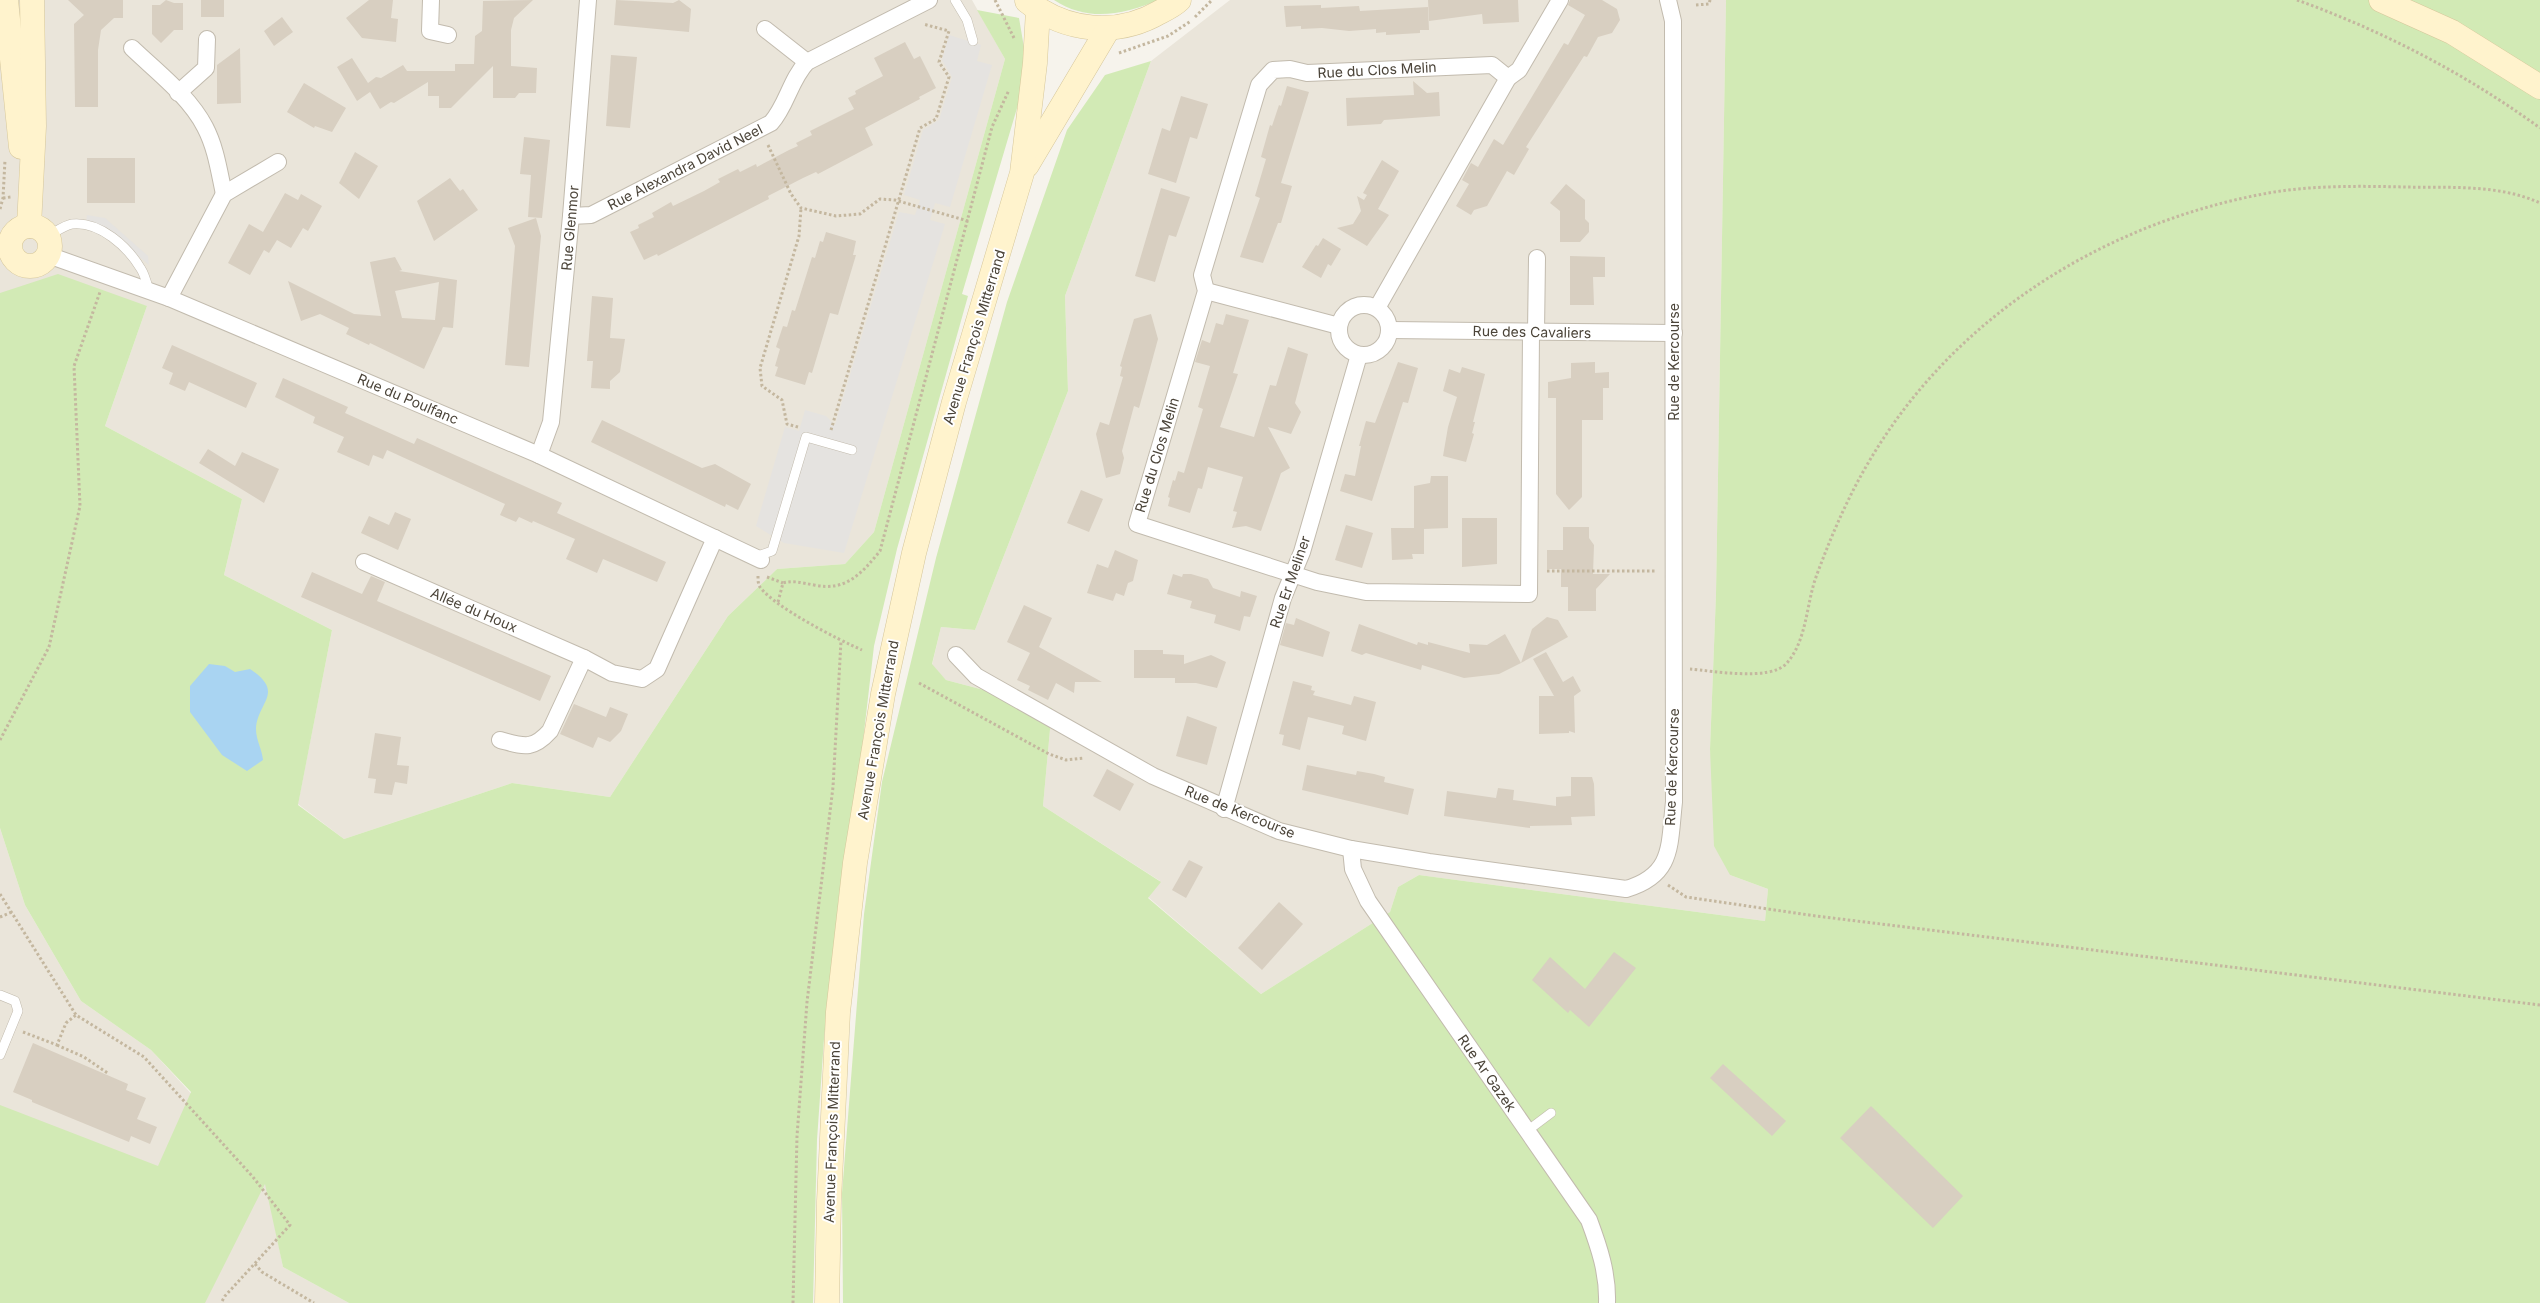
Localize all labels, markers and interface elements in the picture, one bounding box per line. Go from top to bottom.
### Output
street label: Rue du Clos Melin [1317,58,1437,81]
street label: Rue Alexandra David Neel [605,120,765,213]
street label: Rue Glenmor [557,185,582,271]
street label: Avenue François Mitterrand [939,247,1008,426]
street label: Rue de Kercourse [1665,303,1682,421]
street label: Rue des Cavaliers [1473,322,1591,341]
street label: Rue du Poulfanc [355,370,461,428]
street label: Rue du Clos Melin [1131,395,1182,514]
street label: Rue Er Meliner [1266,534,1313,630]
street label: Allée du Houx [428,584,520,636]
street label: Avenue François Mitterrand [853,639,902,821]
street label: Rue de Kercourse [1661,708,1682,826]
street label: Rue de Kercourse [1182,782,1298,841]
street label: Rue Ar Gazek [1455,1031,1520,1115]
street label: Avenue François Mitterrand [820,1041,843,1223]

